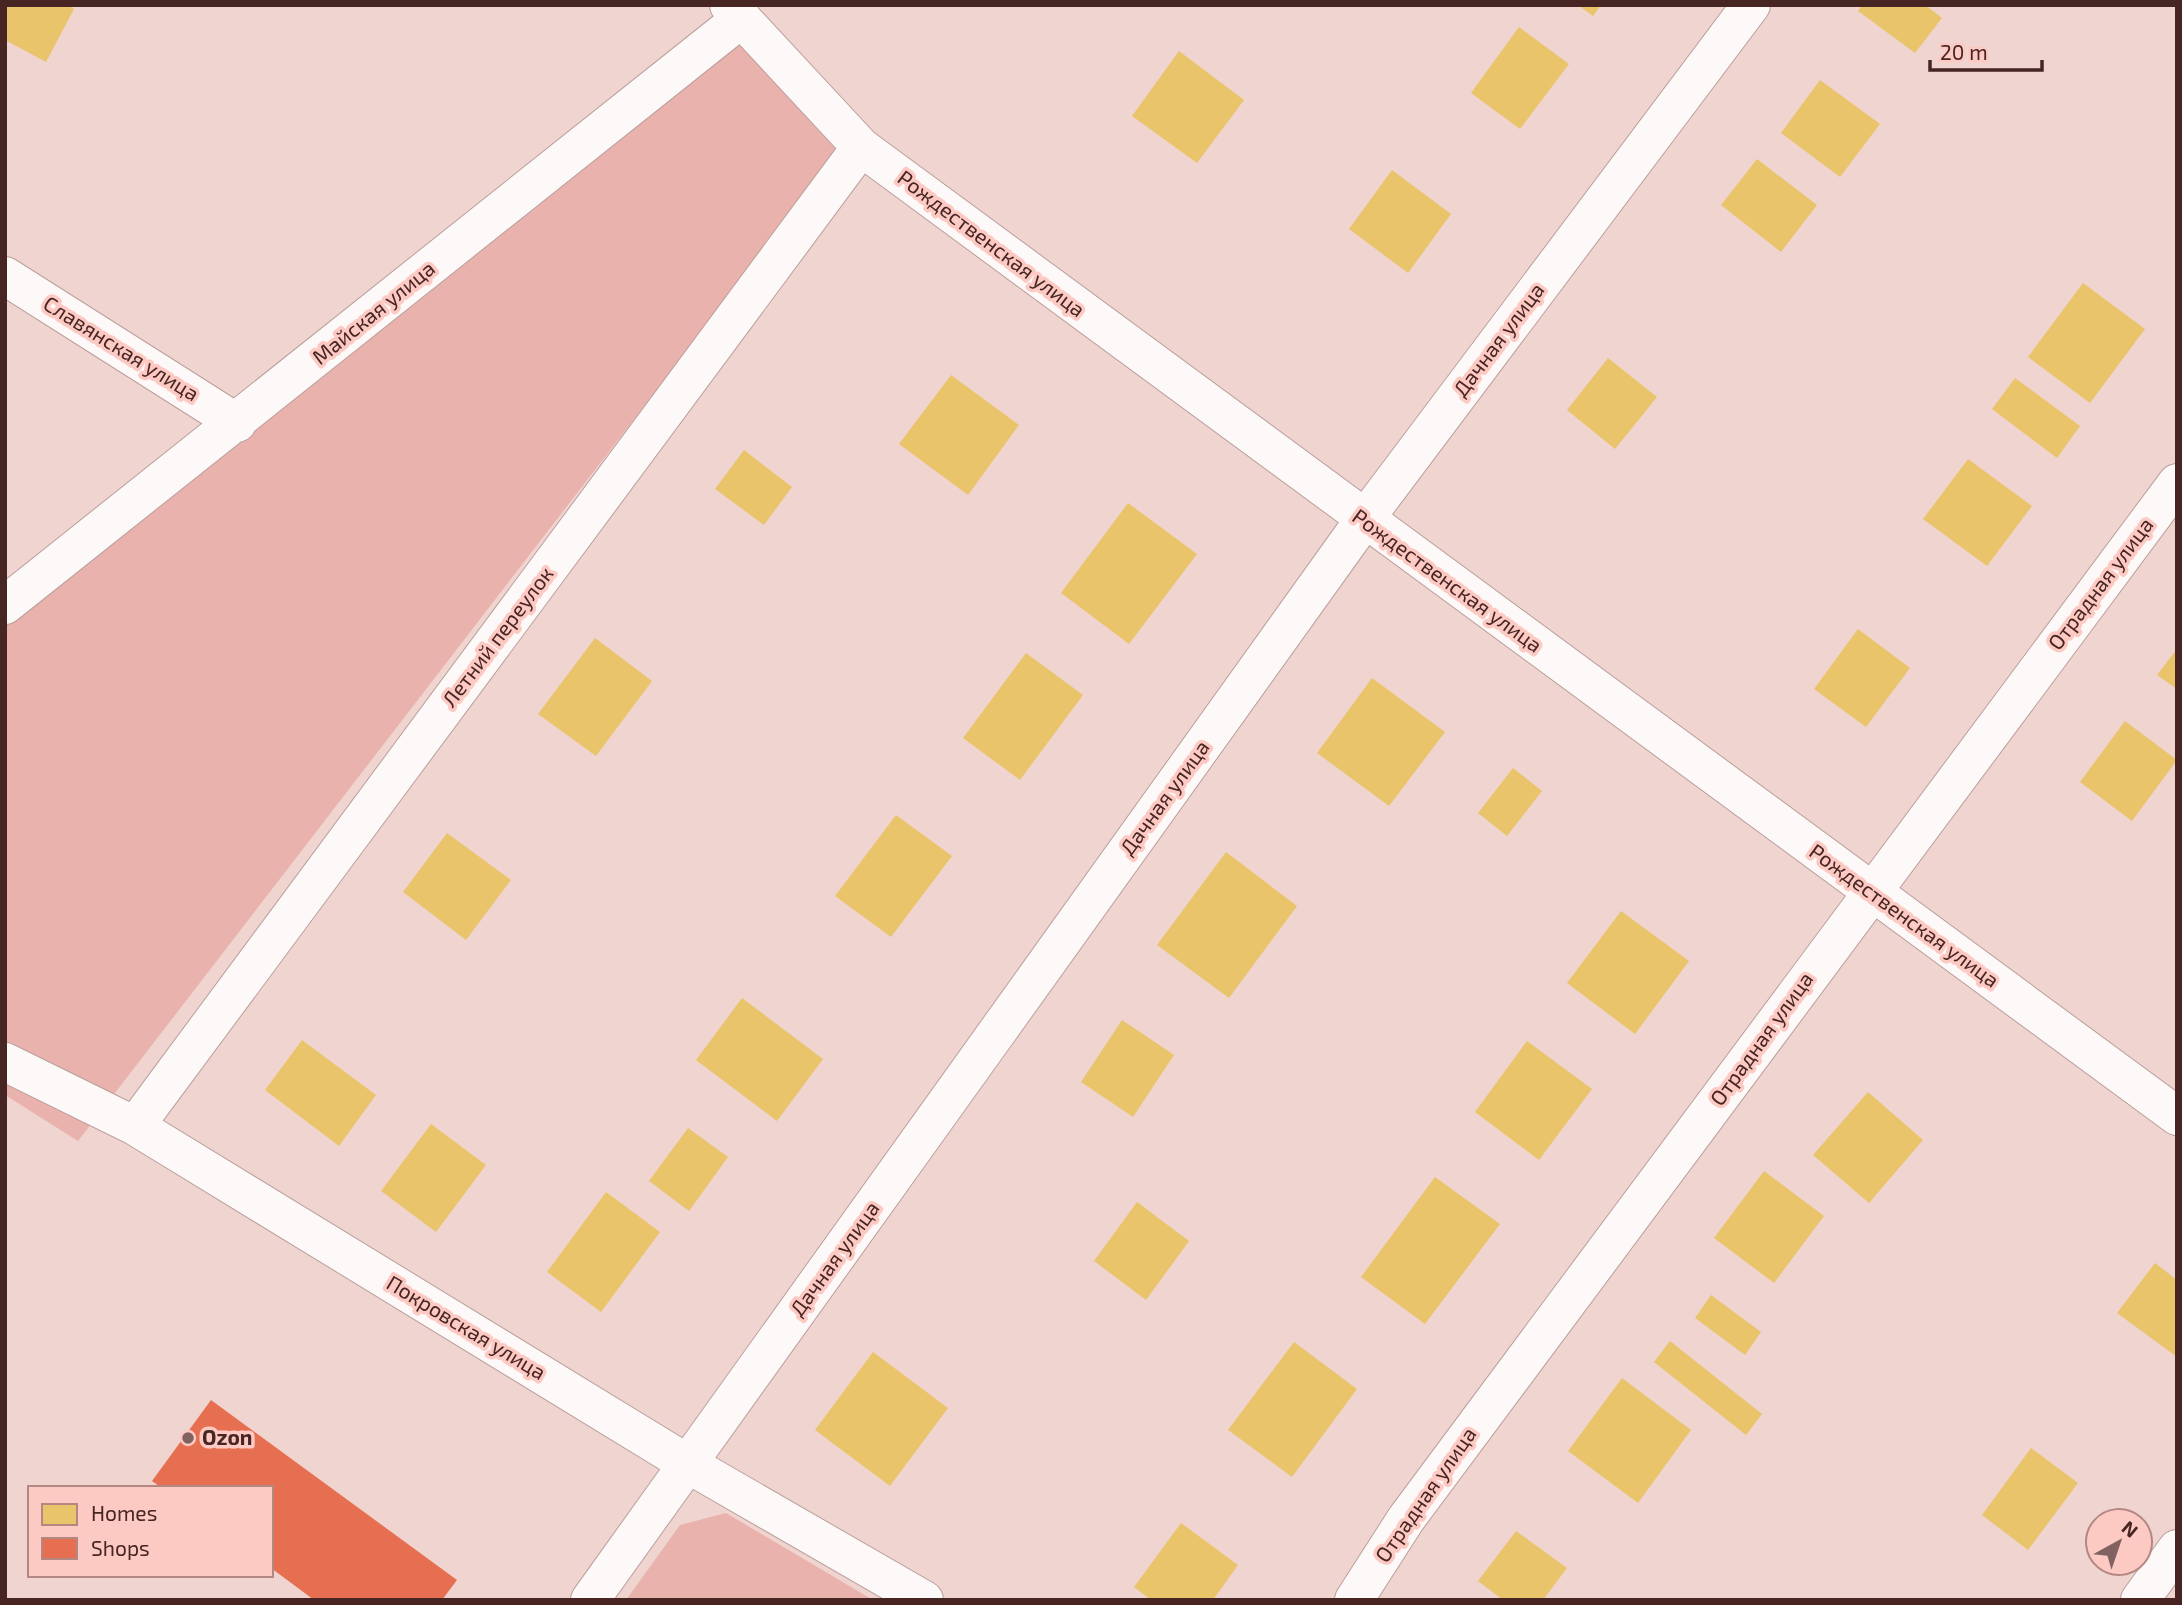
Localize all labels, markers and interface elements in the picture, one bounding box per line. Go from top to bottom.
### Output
scale bar [1930,28,2042,72]
text: 20 m [1940,39,1988,64]
street label: Рождественская улица [893,164,1091,322]
street label: Майская улица [307,255,440,370]
street label: Дачная улица [1447,277,1549,401]
street label: Славянская улица [39,290,204,406]
street label: Рождественская улица [1348,503,1547,658]
street label: Отрадная улица [2042,512,2158,655]
street label: Летний переулок [436,561,558,712]
street label: Дачная улица [1114,735,1215,860]
street label: Рождественская улица [1805,838,2004,993]
street label: Отрадная улица [1704,966,1818,1110]
street label: Дачная улица [784,1196,885,1321]
street label: Покровская улица [382,1269,551,1385]
street label: Отрадная улица [1369,1422,1481,1567]
place label: Ozon [202,1424,252,1449]
marker: Ozon [180,1430,196,1446]
legend [28,1486,273,1577]
text: Homes [91,1500,157,1525]
north arrow [2084,1507,2154,1577]
text: N [2118,1515,2143,1542]
text: Shops [91,1535,150,1560]

